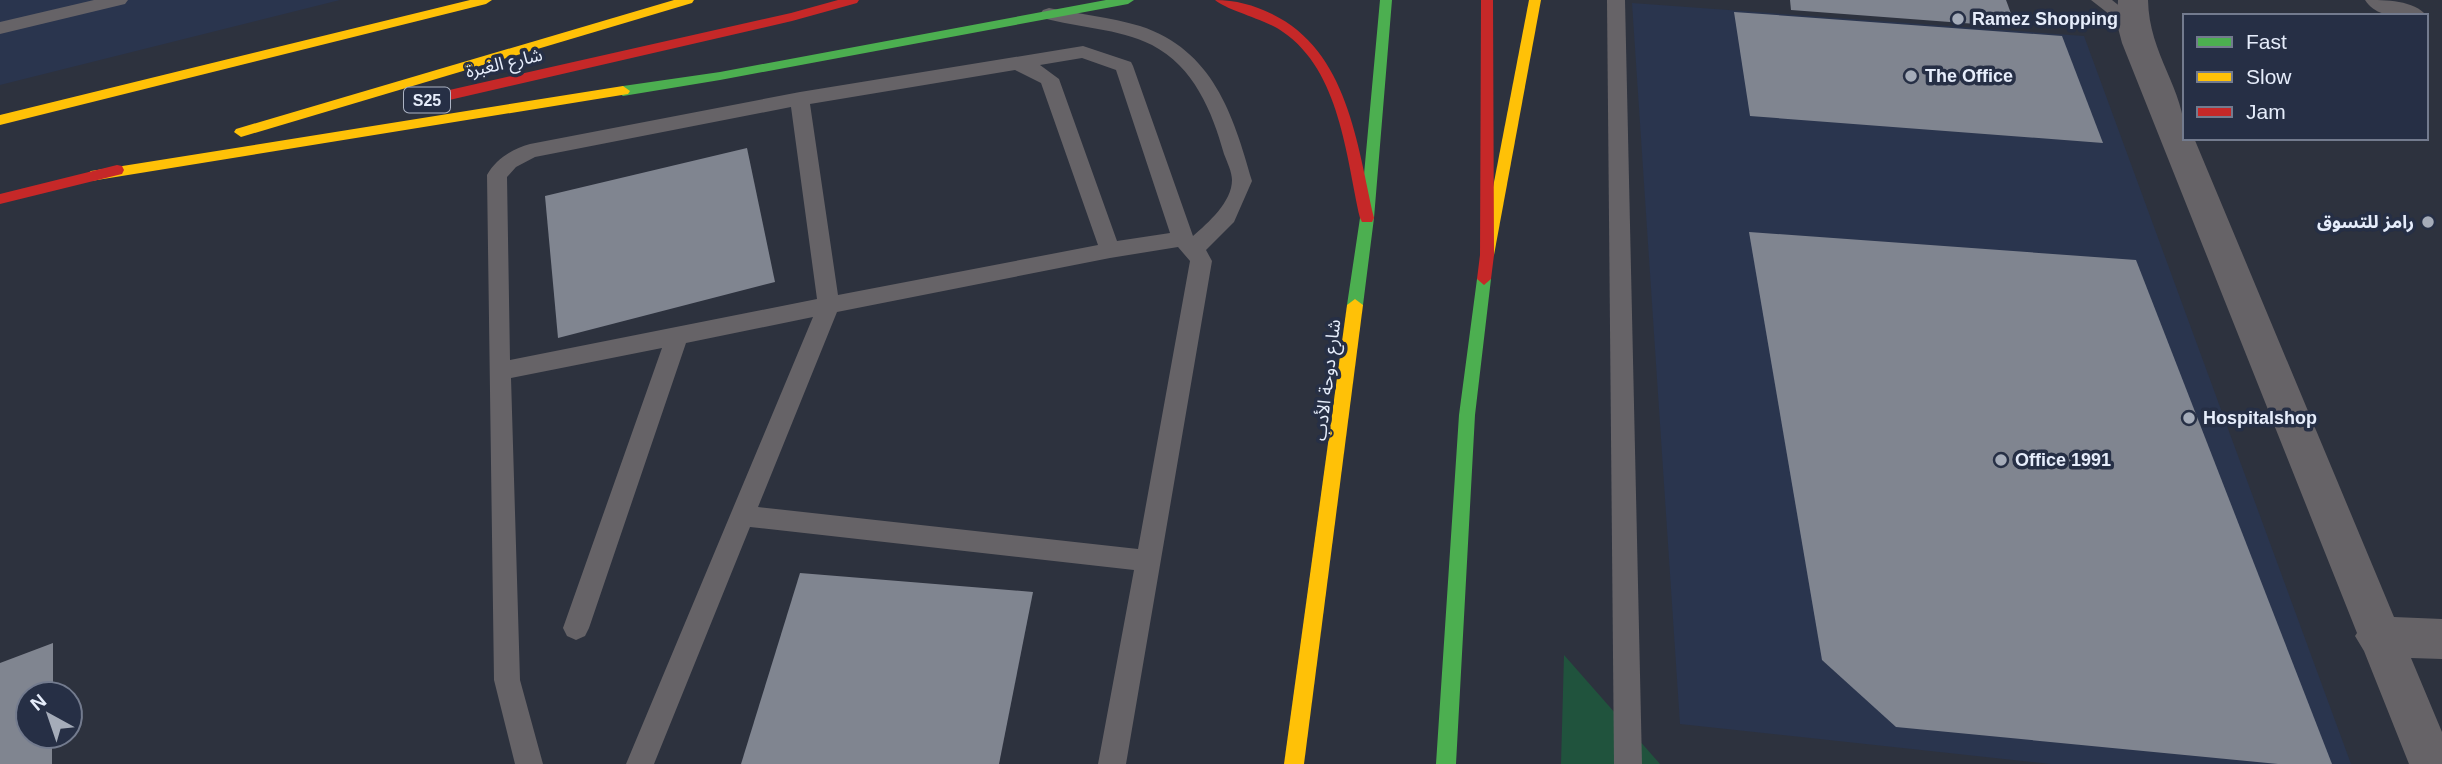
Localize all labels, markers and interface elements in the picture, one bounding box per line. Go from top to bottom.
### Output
place label: Ramez Shopping [1972,9,2118,29]
marker: Ramez Shopping [1950,11,1966,27]
legend [2183,14,2428,140]
text: Fast [2246,30,2287,53]
street label: شارع الغبرة [464,44,545,85]
text: Slow [2246,65,2292,88]
place label: The Office [1925,66,2013,86]
marker: The Office [1903,68,1919,84]
road number: S25 [404,88,450,113]
text: Jam [2246,100,2286,123]
place label: رامز للتسوق [2317,212,2414,233]
marker: رامز للتسوق [2420,214,2436,230]
street label: شارع دوحة الأدب [1310,318,1348,442]
place label: Hospitalshop [2203,408,2317,428]
marker: Hospitalshop [2181,410,2197,426]
place label: Office 1991 [2015,450,2111,470]
marker: Office 1991 [1993,452,2009,468]
north arrow [14,680,84,750]
text: N [26,690,50,715]

